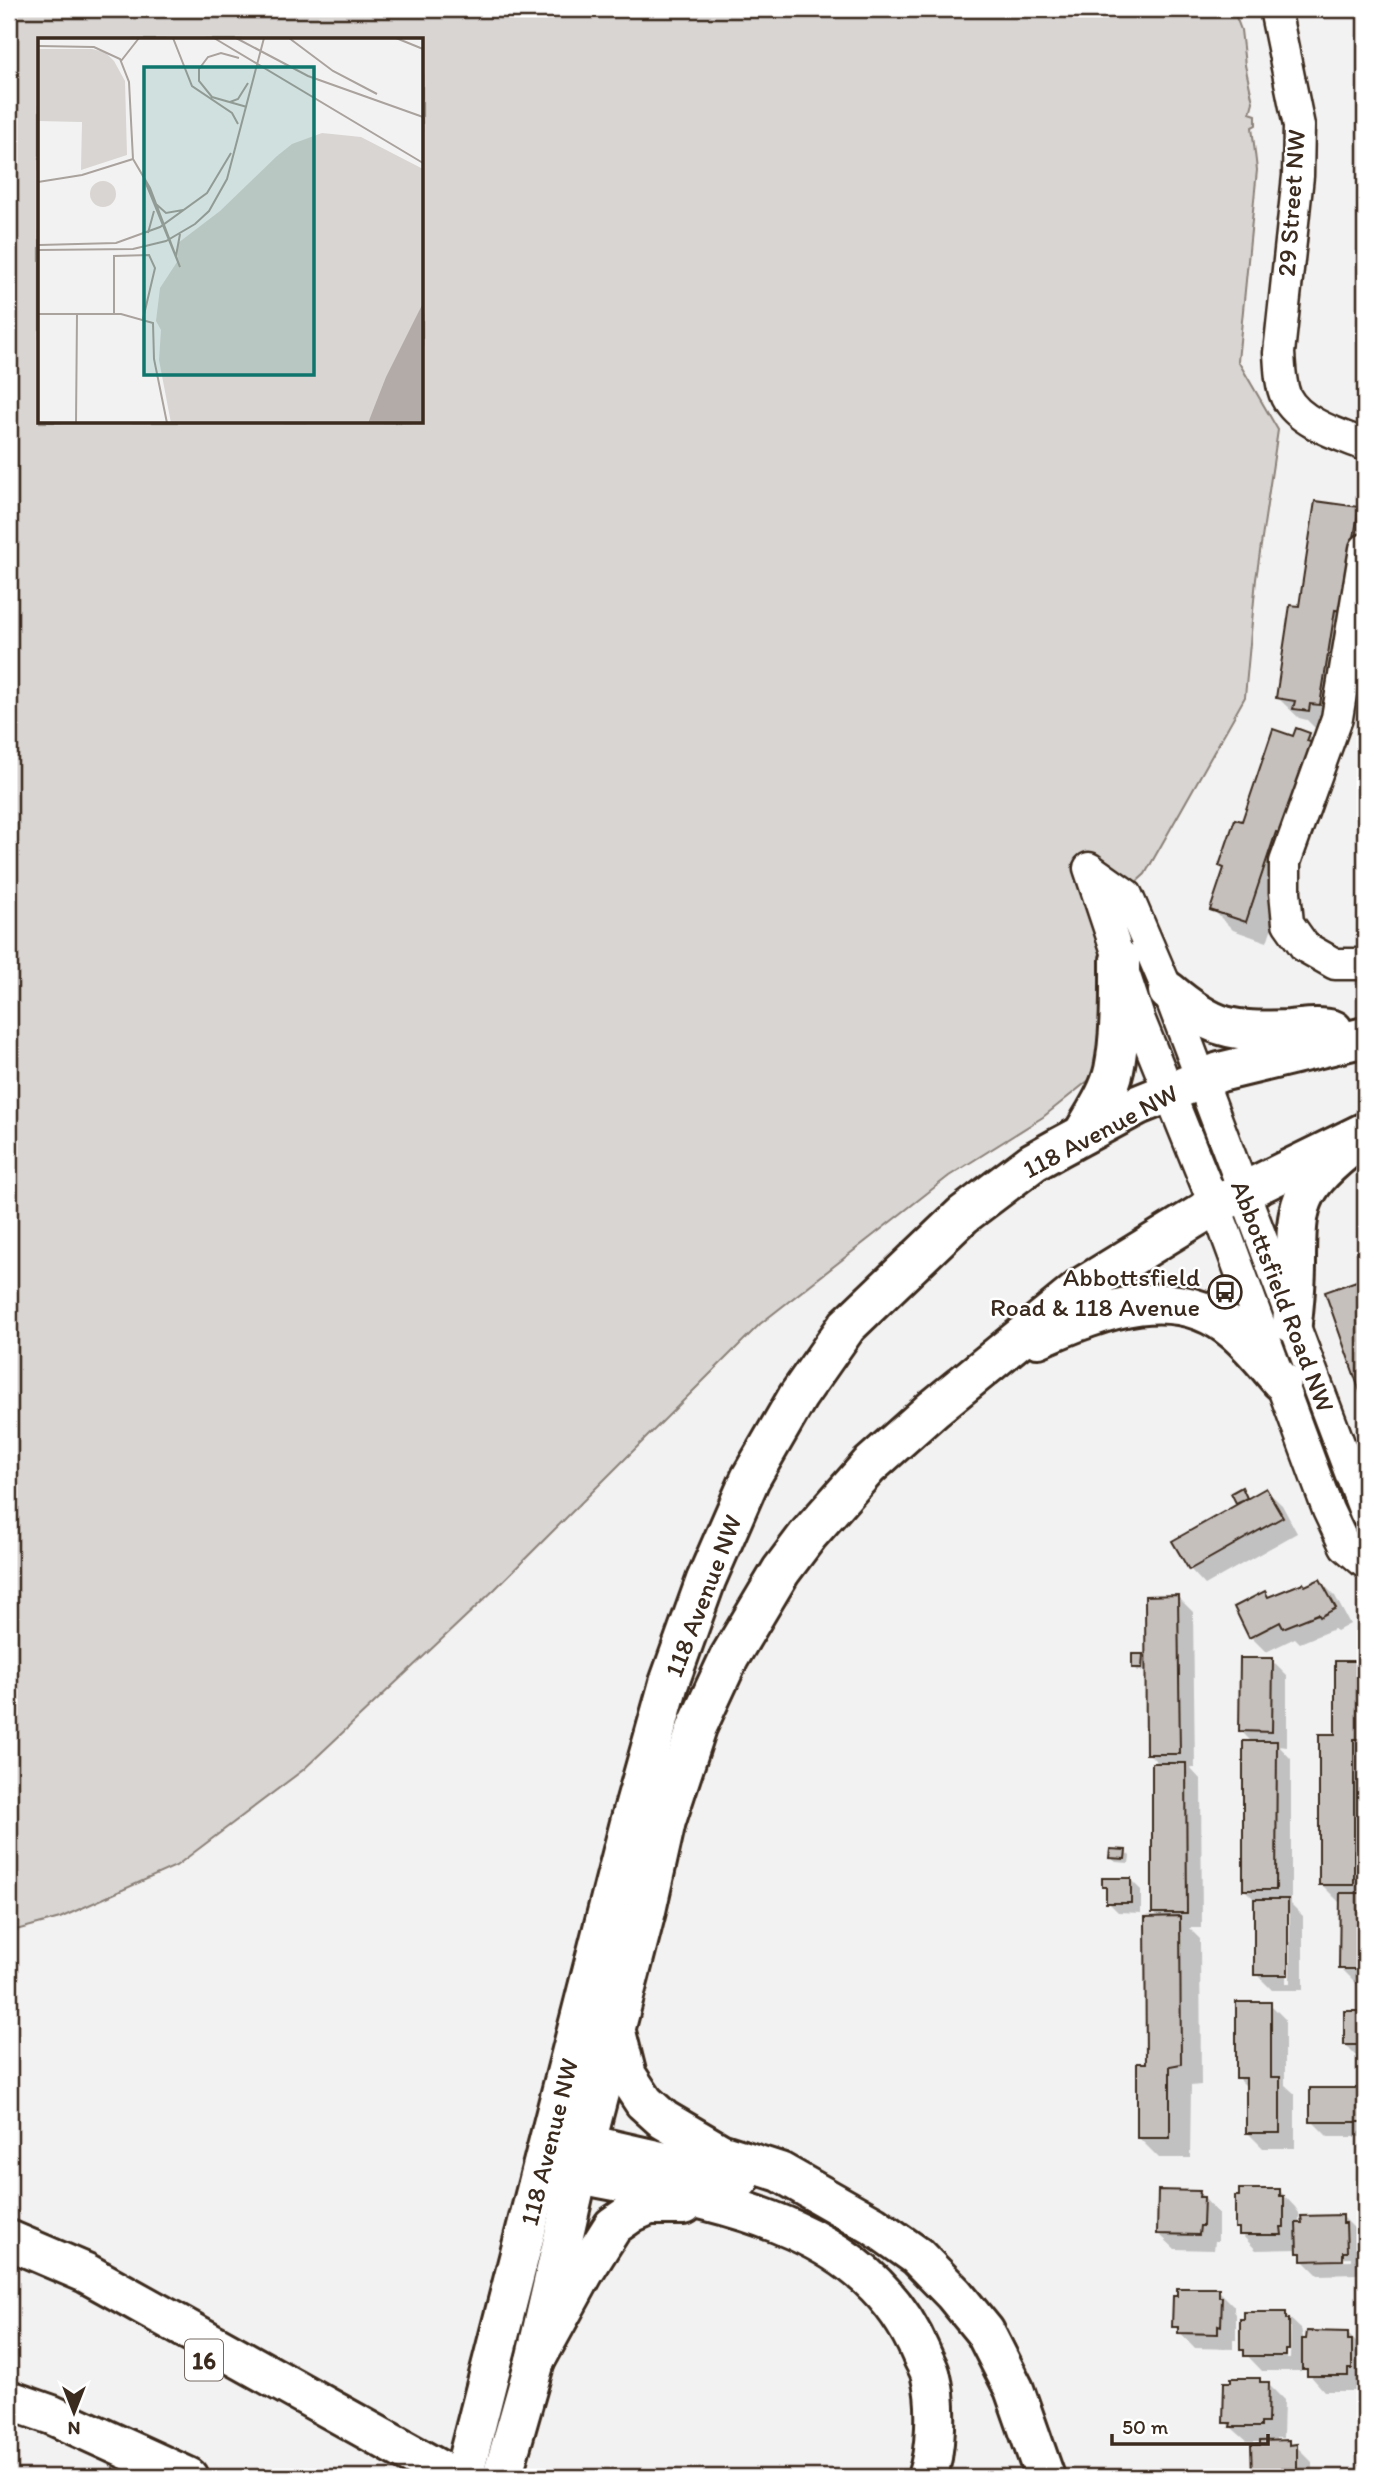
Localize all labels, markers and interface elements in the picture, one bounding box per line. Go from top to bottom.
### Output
inset map [38,38,424,424]
street label: 29 Street NW [1270,128,1312,278]
street label: 118 Avenue NW [1017,1077,1183,1185]
street label: Abbottsfield Road NW [1224,1176,1342,1416]
place label: Abbottsfield Road & 118 Avenue [990,1261,1200,1323]
bus stop icon: Abbottsfield Road & 118 Avenue [1206,1273,1244,1311]
street label: 118 Avenue NW [657,1510,749,1682]
street label: 118 Avenue NW [513,2055,585,2229]
road number: 16 [185,2340,223,2381]
north arrow [38,2378,108,2448]
scale bar [1112,2402,1267,2446]
text: 50 m [1122,2414,1169,2439]
text: N [68,2417,80,2440]

